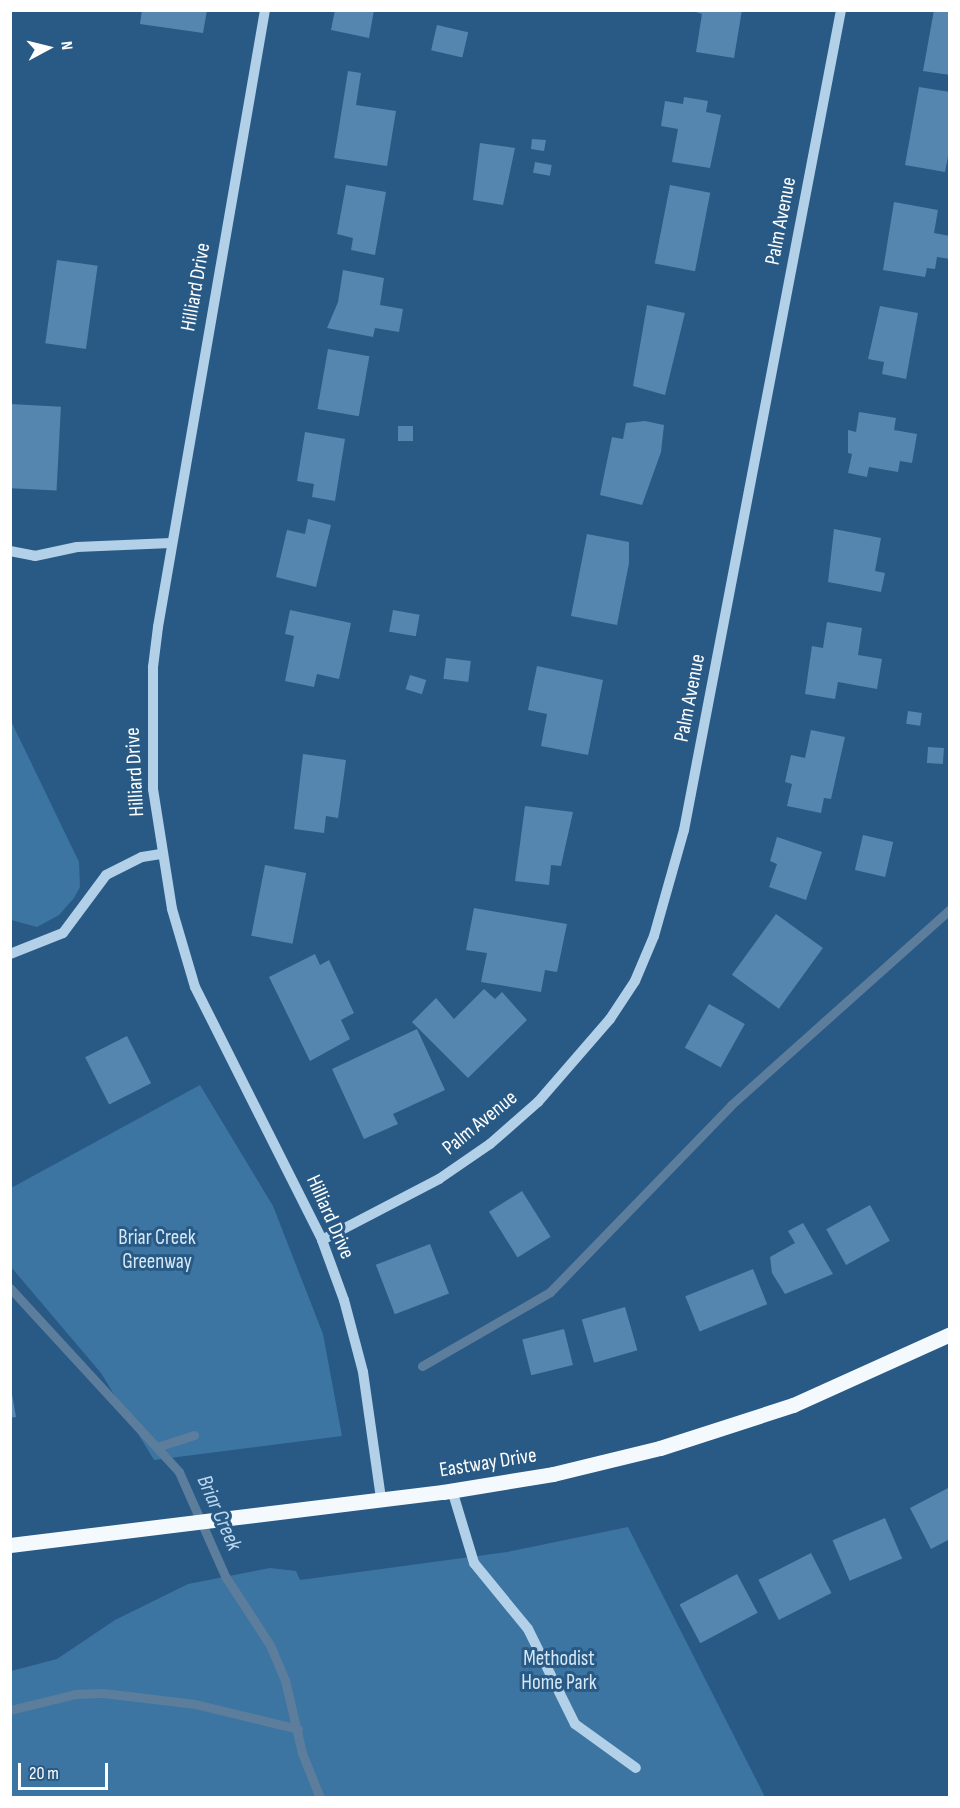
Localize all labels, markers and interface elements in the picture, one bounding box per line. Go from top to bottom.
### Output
north arrow [18,18,78,78]
text: N [56,40,76,51]
street label: Palm Avenue [760,175,802,267]
street label: Hilliard Drive [176,241,216,333]
street label: Palm Avenue [669,652,711,744]
street label: Hilliard Drive [120,727,150,817]
street label: Palm Avenue [438,1085,522,1161]
street label: Hilliard Drive [300,1171,360,1263]
park label: Briar Creek Greenway [118,1225,196,1275]
street label: Eastway Drive [438,1443,538,1483]
water label: Briar Creek [191,1471,247,1555]
park label: Methodist Home Park [521,1646,597,1696]
scale bar [21,1751,111,1789]
text: 20 m [29,1763,59,1784]

